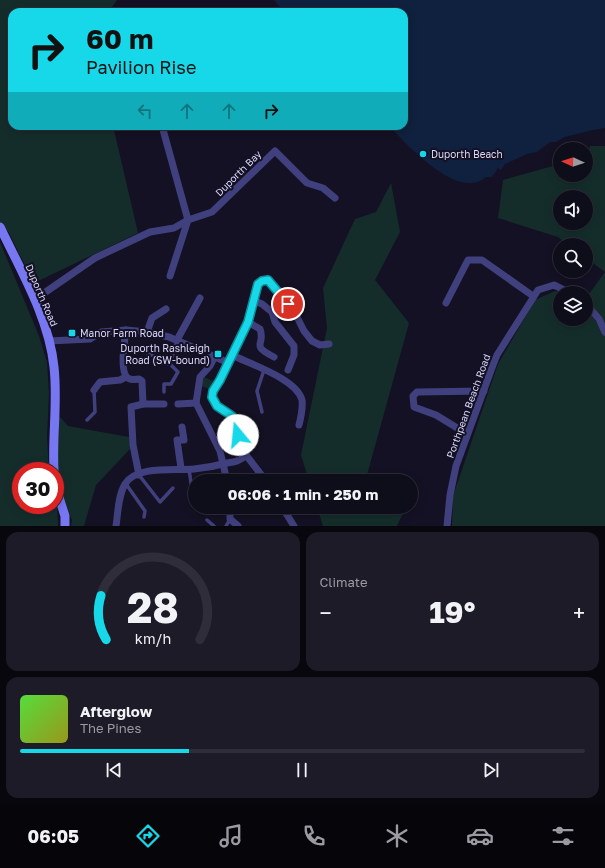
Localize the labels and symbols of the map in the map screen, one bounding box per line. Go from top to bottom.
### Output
north arrow [553,142,593,182]
street label: Duporth Bay [213,147,264,198]
place label: Duporth Beach [431,148,503,160]
marker: Duporth Beach [418,149,428,159]
street label: Duporth Road [23,262,61,328]
pin [271,287,305,321]
place label: Manor Farm Road [80,327,164,339]
marker: Manor Farm Road [67,328,77,338]
place label: Duporth Rashleigh Road (SW-bound) [120,342,210,366]
marker: Duporth Rashleigh Road (SW-bound) [213,349,223,359]
street label: Porthpean Beach Road [444,352,492,460]
position arrow [217,414,259,456]
speed limit sign: 30 [12,462,64,514]

